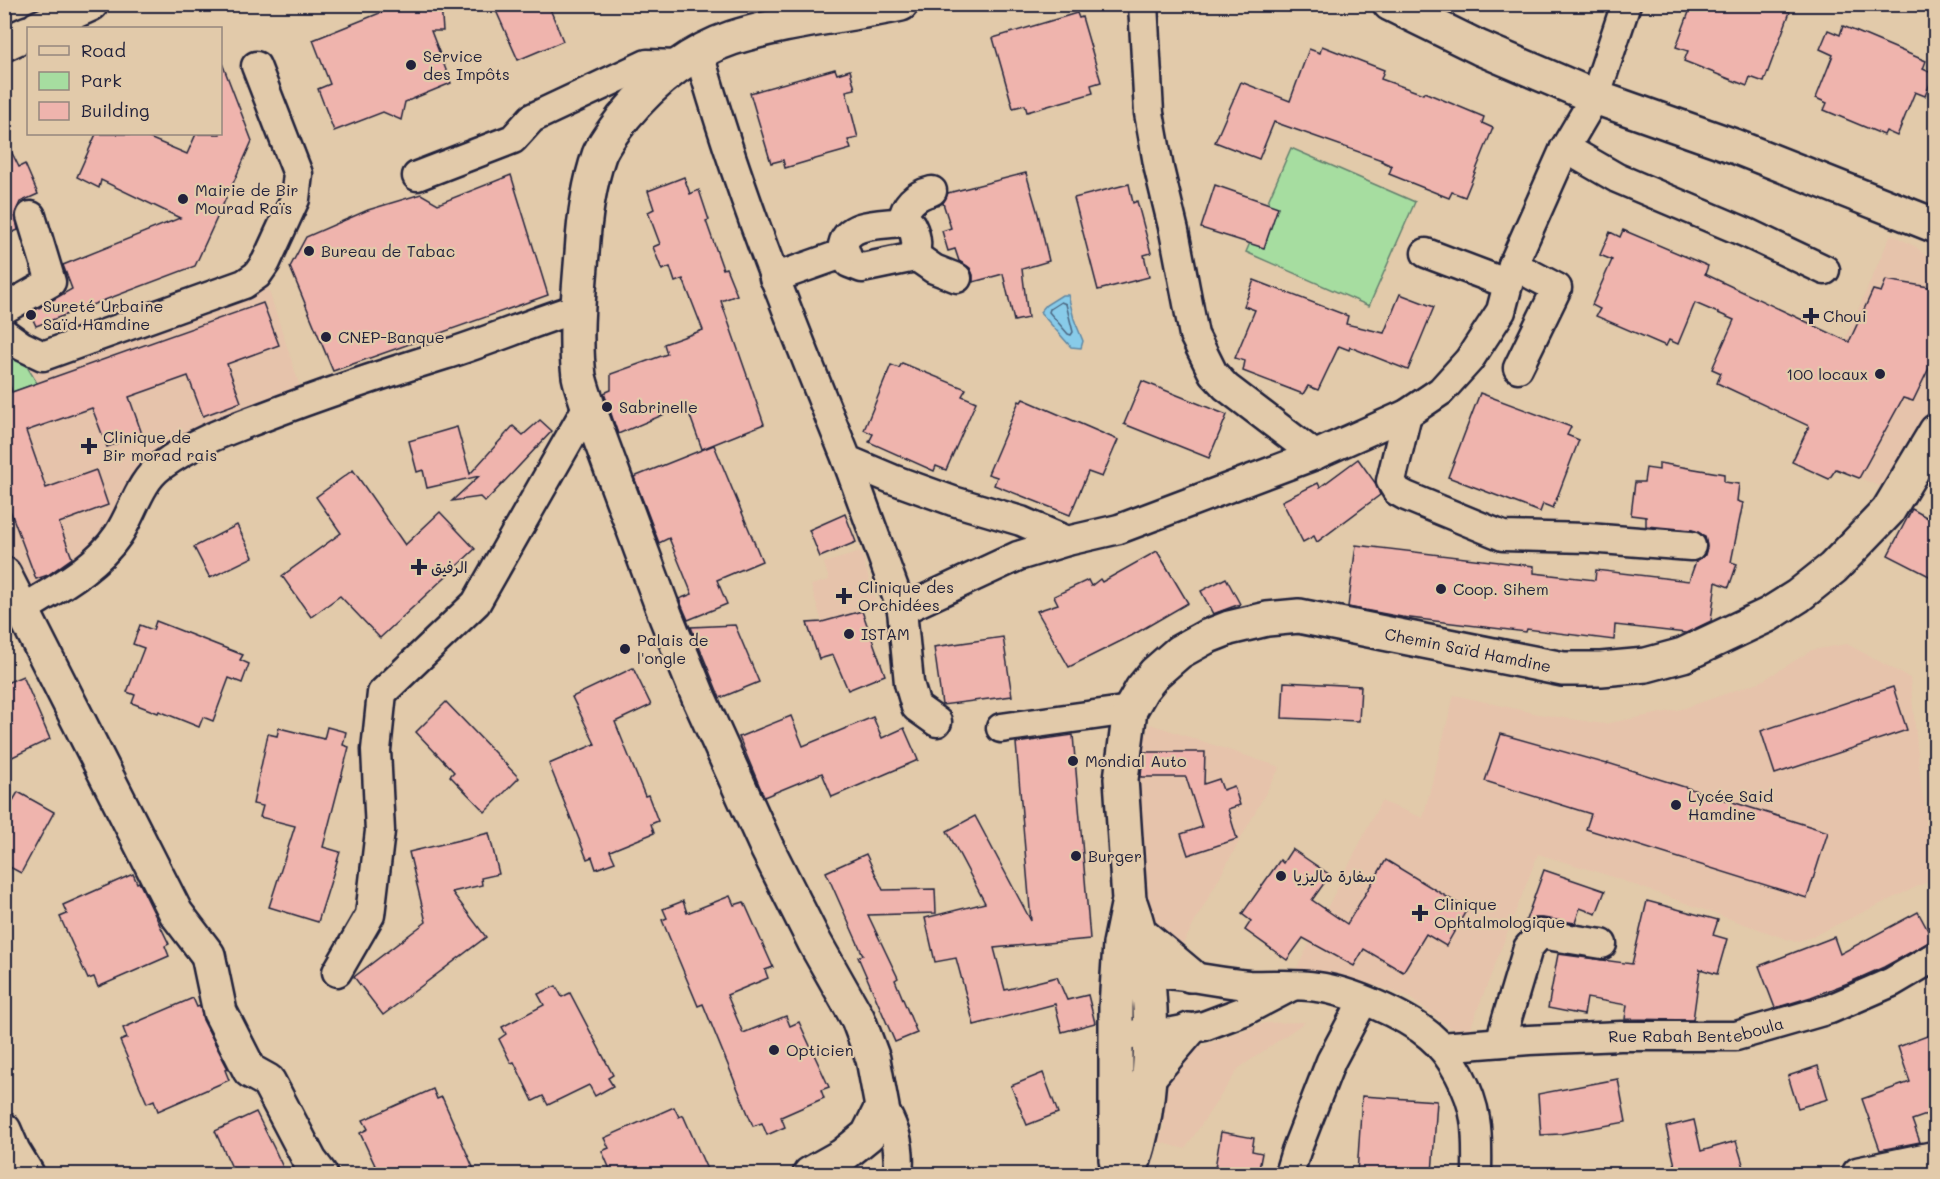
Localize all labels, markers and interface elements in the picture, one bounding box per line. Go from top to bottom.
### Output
legend [27,27,222,135]
text: Road [81,38,126,62]
place label: Service des Impôts [423,45,510,84]
marker: Service des Impôts [404,58,418,72]
text: Park [81,68,122,92]
text: Building [81,98,149,122]
place label: Mairie de Bir Mourad Raïs [195,179,299,218]
marker: Mairie de Bir Mourad Raïs [176,192,190,206]
place label: Bureau de Tabac [321,240,455,261]
marker: Bureau de Tabac [302,244,316,258]
place label: Sureté Urbaine Saïd Hamdine [43,295,163,334]
place label: Choui [1823,305,1867,326]
marker: Sureté Urbaine Saïd Hamdine [24,308,38,322]
marker: Choui [1804,309,1818,323]
place label: CNEP-Banque [338,326,445,347]
marker: CNEP-Banque [319,330,333,344]
place label: 100 locaux [1786,363,1868,384]
marker: 100 locaux [1873,367,1887,381]
place label: Sabrinelle [619,396,698,417]
marker: Sabrinelle [600,400,614,414]
place label: Clinique de Bir morad rais [103,426,217,465]
marker: Clinique de Bir morad rais [80,437,98,455]
place label: الرفيق [431,556,468,577]
marker: الرفيق [412,560,426,574]
place label: Clinique des Orchidées [858,576,954,615]
place label: Coop. Sihem [1453,578,1549,599]
marker: Coop. Sihem [1434,582,1448,596]
marker: Clinique des Orchidées [835,587,853,605]
street label: Chemin Saïd Hamdine [1383,622,1553,676]
place label: ISTAM [861,623,910,644]
marker: ISTAM [842,627,856,641]
place label: Palais de l'ongle [637,629,709,668]
marker: Palais de l'ongle [618,642,632,656]
place label: Mondial Auto [1085,750,1187,771]
marker: Mondial Auto [1066,754,1080,768]
place label: Lycée Said Hamdine [1688,785,1773,824]
marker: Lycée Said Hamdine [1669,798,1683,812]
place label: Burger [1088,845,1142,866]
marker: Burger [1069,849,1083,863]
place label: سفارة ماليزيا [1293,865,1376,886]
marker: سفارة ماليزيا [1274,869,1288,883]
place label: Clinique Ophtalmologique [1434,893,1565,932]
marker: Clinique Ophtalmologique [1411,904,1429,922]
street label: Rue Rabah Benteboula [1608,1012,1786,1047]
place label: Opticien [786,1039,854,1060]
marker: Opticien [767,1043,781,1057]

